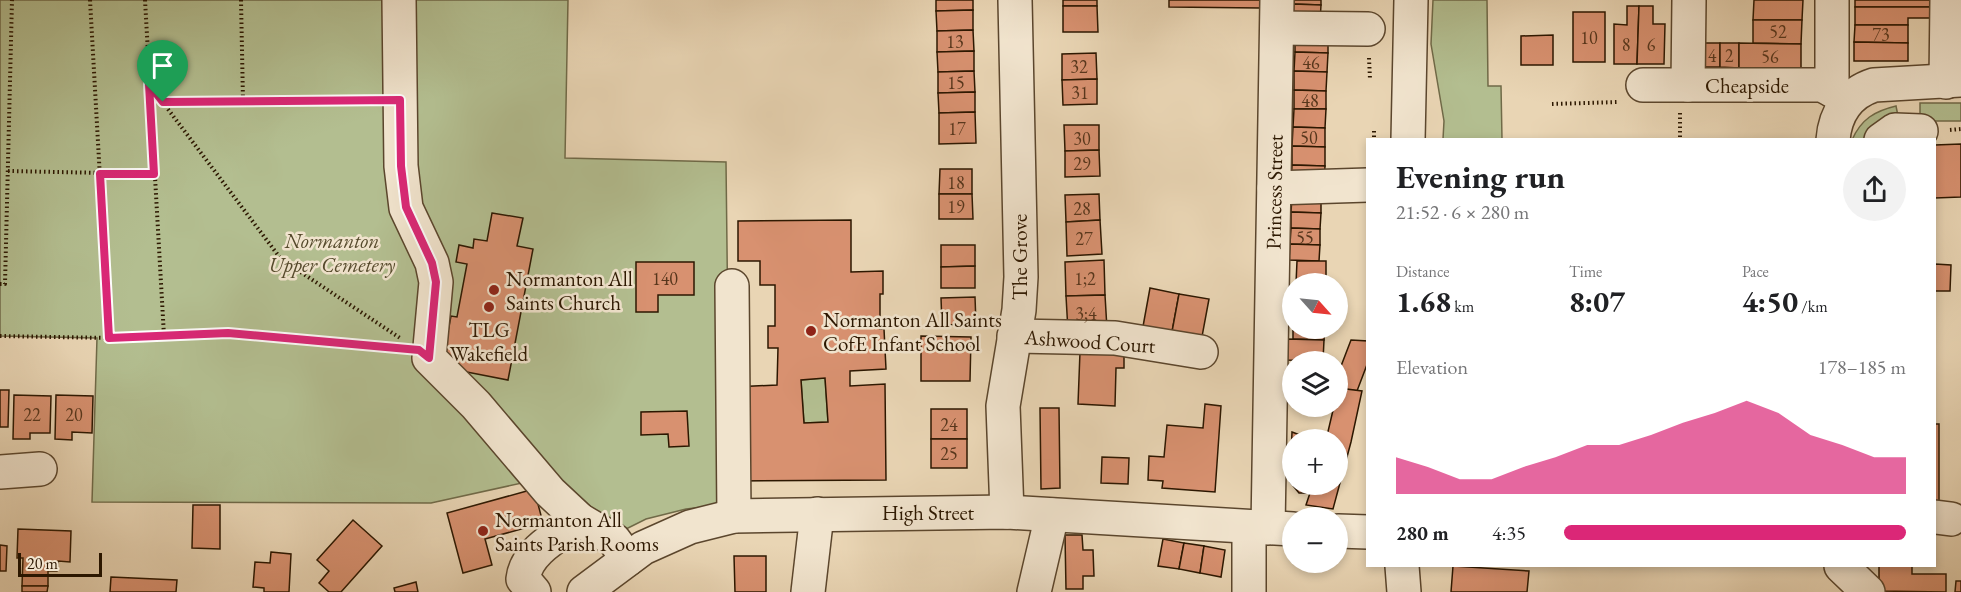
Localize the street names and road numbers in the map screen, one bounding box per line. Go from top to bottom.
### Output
street label: Cheapside [1705,72,1789,99]
street label: Princess Street [1259,134,1289,250]
street label: The Grove [1006,214,1033,300]
street label: Ashwood Court [1023,323,1157,359]
street label: High Street [882,499,975,526]

